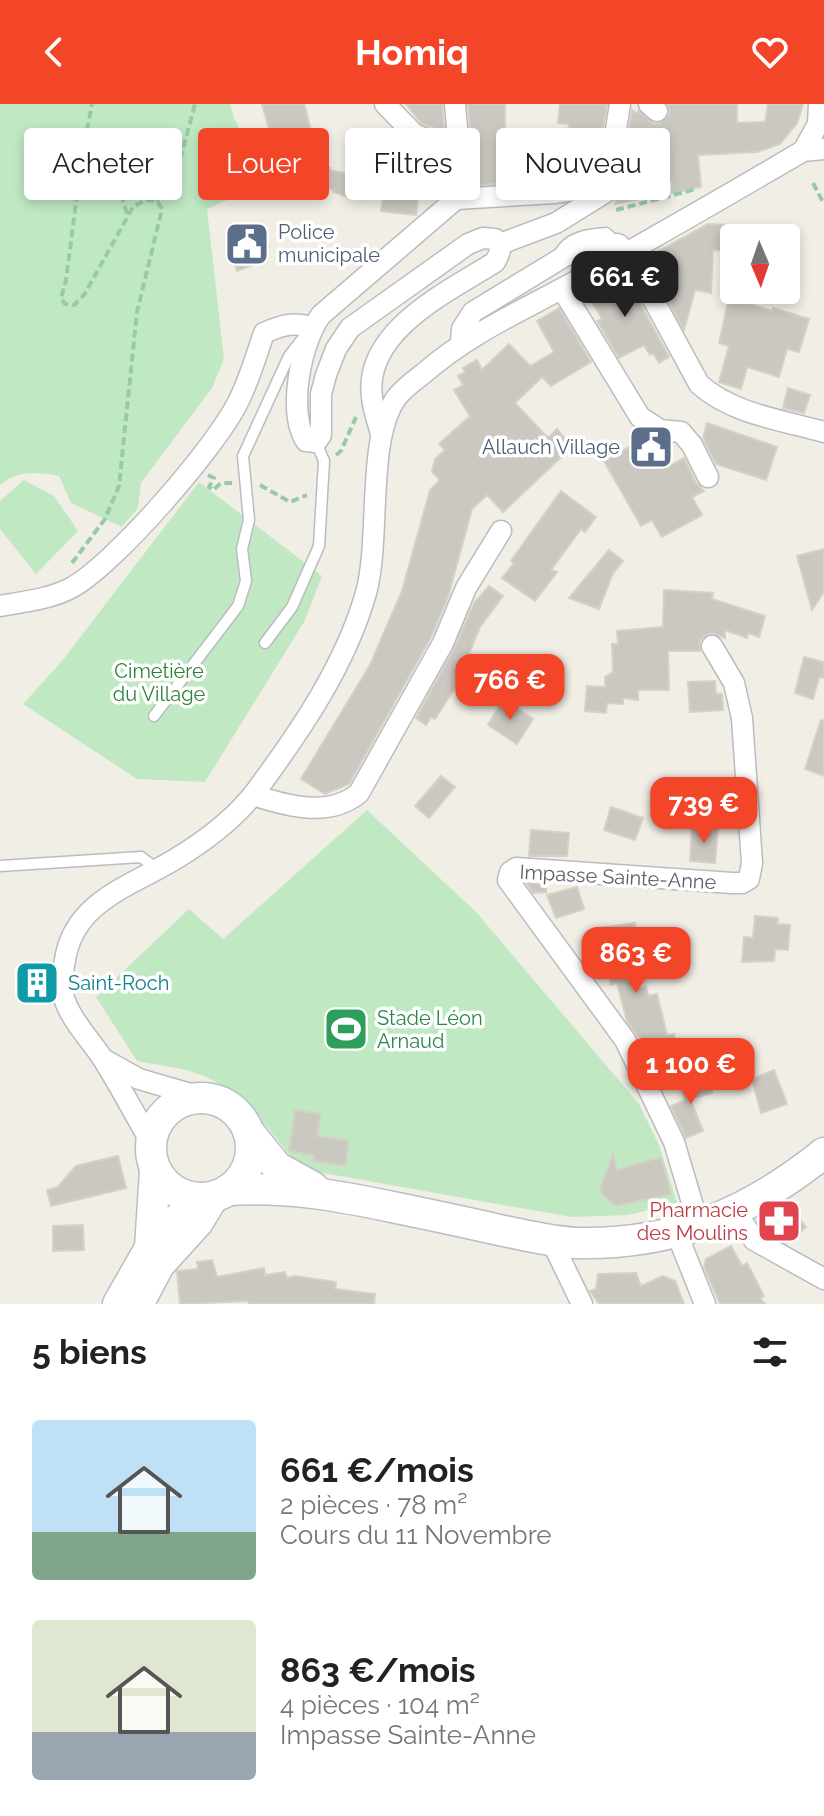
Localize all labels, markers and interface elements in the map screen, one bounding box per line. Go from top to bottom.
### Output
icon: back [32,30,76,74]
icon: heart [748,30,792,74]
text: Homiq [355,31,469,73]
chip: Acheter [24,128,182,200]
chip: Louer [198,128,329,200]
chip: Filtres [345,128,480,200]
chip: Nouveau [496,128,670,200]
public building icon: Police municipale [223,220,271,268]
place label: Police municipale [278,220,380,267]
north arrow [720,224,800,304]
map controls [720,224,800,304]
pin: 661 € [569,251,681,319]
text: 661 € [589,262,661,292]
public building icon: Allauch Village [627,423,675,471]
place label: Allauch Village [482,435,620,459]
pin: 766 € [454,654,566,722]
park label: Cimetière du Village [113,659,206,706]
text: 766 € [473,665,547,695]
pin: 739 € [648,777,760,845]
text: 739 € [668,788,740,818]
street label: Impasse Sainte-Anne [519,860,717,894]
pin: 863 € [580,927,692,995]
text: 863 € [600,938,672,968]
building icon: Saint-Roch [13,959,61,1007]
place label: Saint-Roch [68,971,169,995]
sports icon: Stade Léon Arnaud [322,1005,370,1053]
place label: Stade Léon Arnaud [377,1006,483,1053]
pin: 1 100 € [617,1038,765,1106]
text: 1 100 € [646,1049,736,1079]
pharmacy icon: Pharmacie des Moulins [755,1197,803,1245]
place label: Pharmacie des Moulins [637,1198,748,1245]
icon: filters [748,1330,792,1374]
text: 5 biens [32,1332,147,1372]
text: 661 €/mois [280,1450,474,1490]
icon: home [96,1452,192,1548]
text: 2 pièces · 78 m² [280,1490,467,1520]
text: Cours du 11 Novembre [280,1520,552,1550]
text: 863 €/mois [280,1650,476,1690]
icon: home [96,1652,192,1748]
text: 4 pièces · 104 m² [280,1690,480,1720]
text: Impasse Sainte-Anne [280,1720,536,1750]

